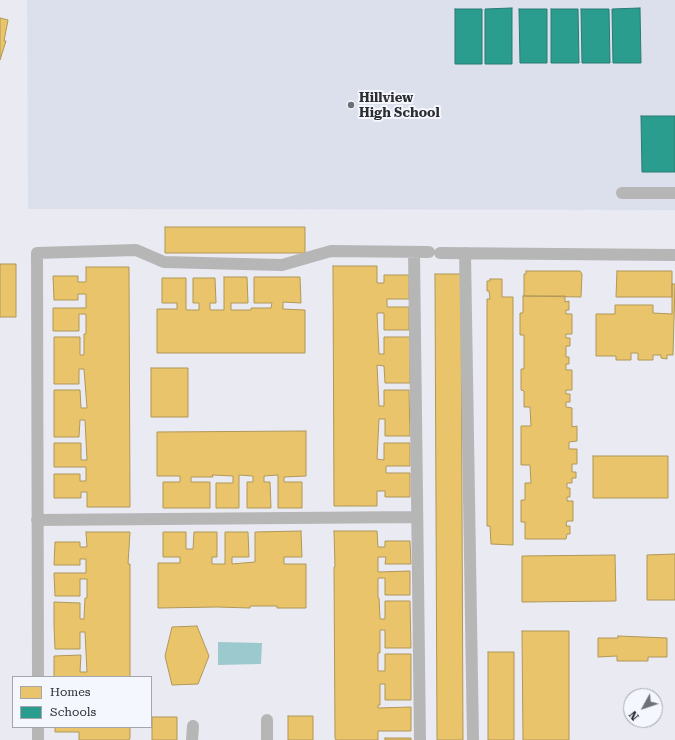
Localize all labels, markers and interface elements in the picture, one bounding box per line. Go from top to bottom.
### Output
place label: Hillview High School [359,90,440,121]
marker: Hillview High School [346,100,356,110]
legend [12,676,152,728]
text: Homes [50,685,90,699]
north arrow [623,688,663,728]
text: Schools [50,705,96,719]
text: N [626,708,642,723]

